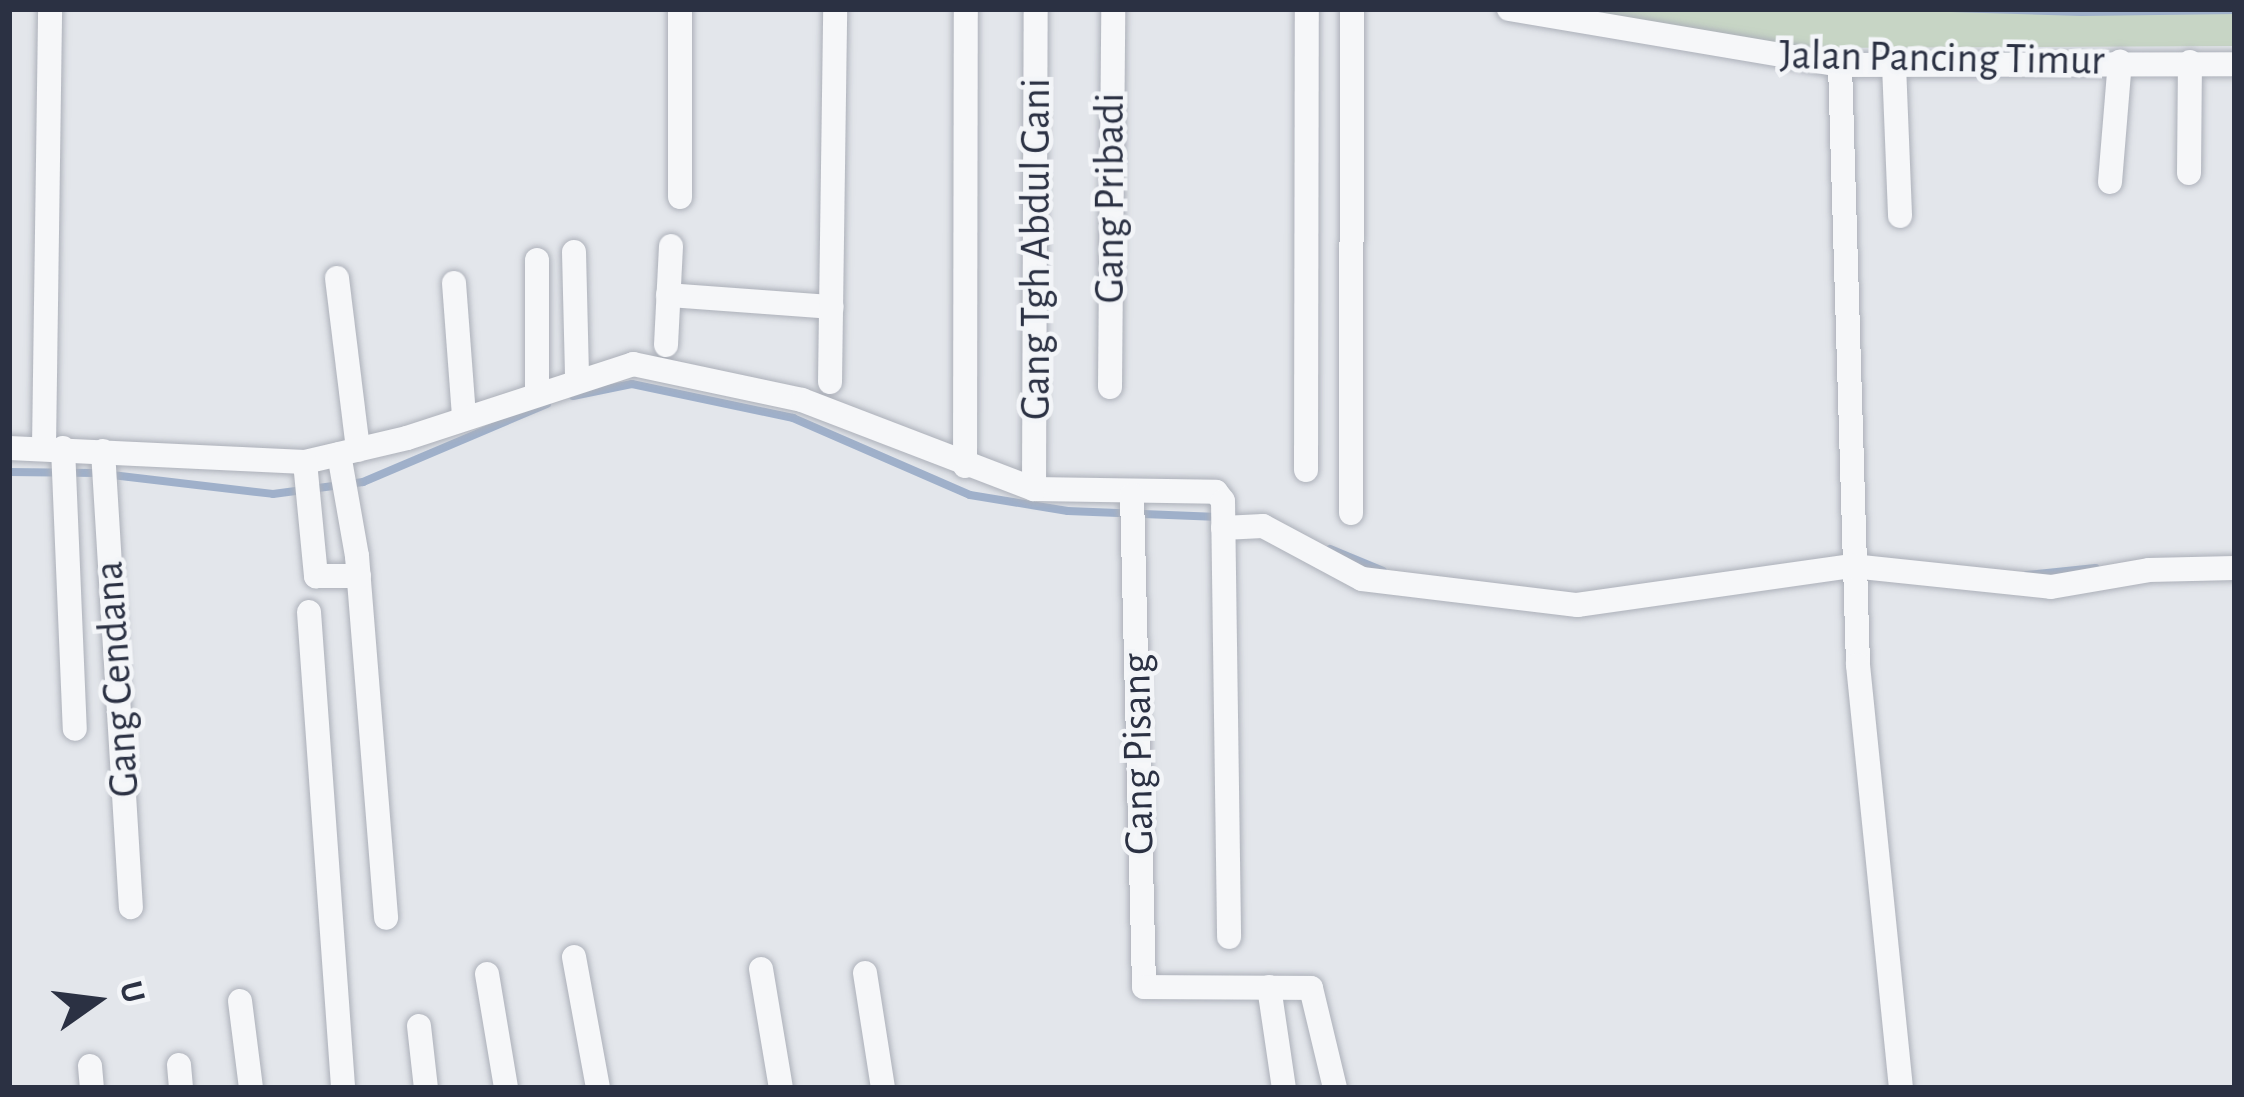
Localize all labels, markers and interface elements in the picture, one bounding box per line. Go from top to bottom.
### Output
street label: Jalan Pancing Timur [1779,30,2105,86]
street label: Gang Tgh Abdul Gani [1011,78,1061,420]
street label: Gang Pribadi [1085,93,1135,303]
street label: Gang Cendana [84,559,150,799]
street label: Gang Pisang [1111,653,1165,855]
north arrow [36,941,156,1061]
text: U [113,978,150,1006]

